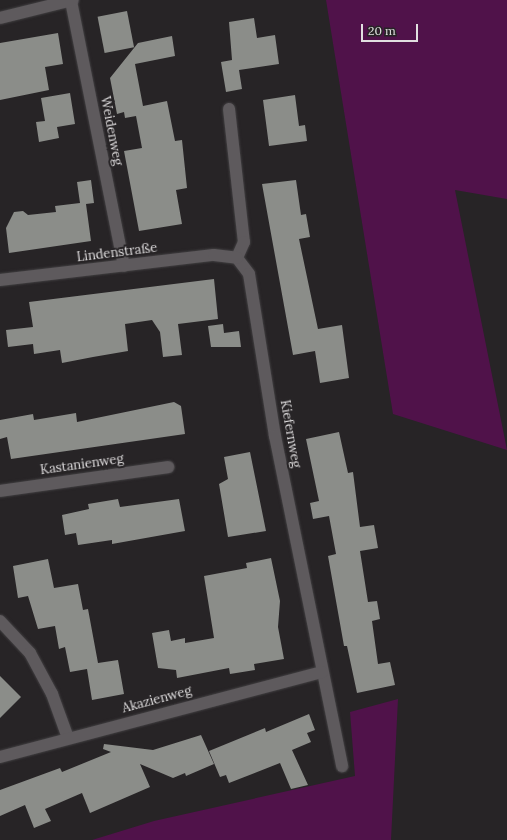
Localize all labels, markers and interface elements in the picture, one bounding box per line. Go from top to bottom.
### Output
scale bar [363,16,420,42]
text: 20 m [368,23,396,38]
street label: Weidenweg [97,95,125,167]
street label: Lindenstraße [76,240,158,266]
street label: Kiefernweg [276,399,304,469]
street label: Kastanienweg [39,451,125,479]
street label: Akazienweg [121,683,193,717]

